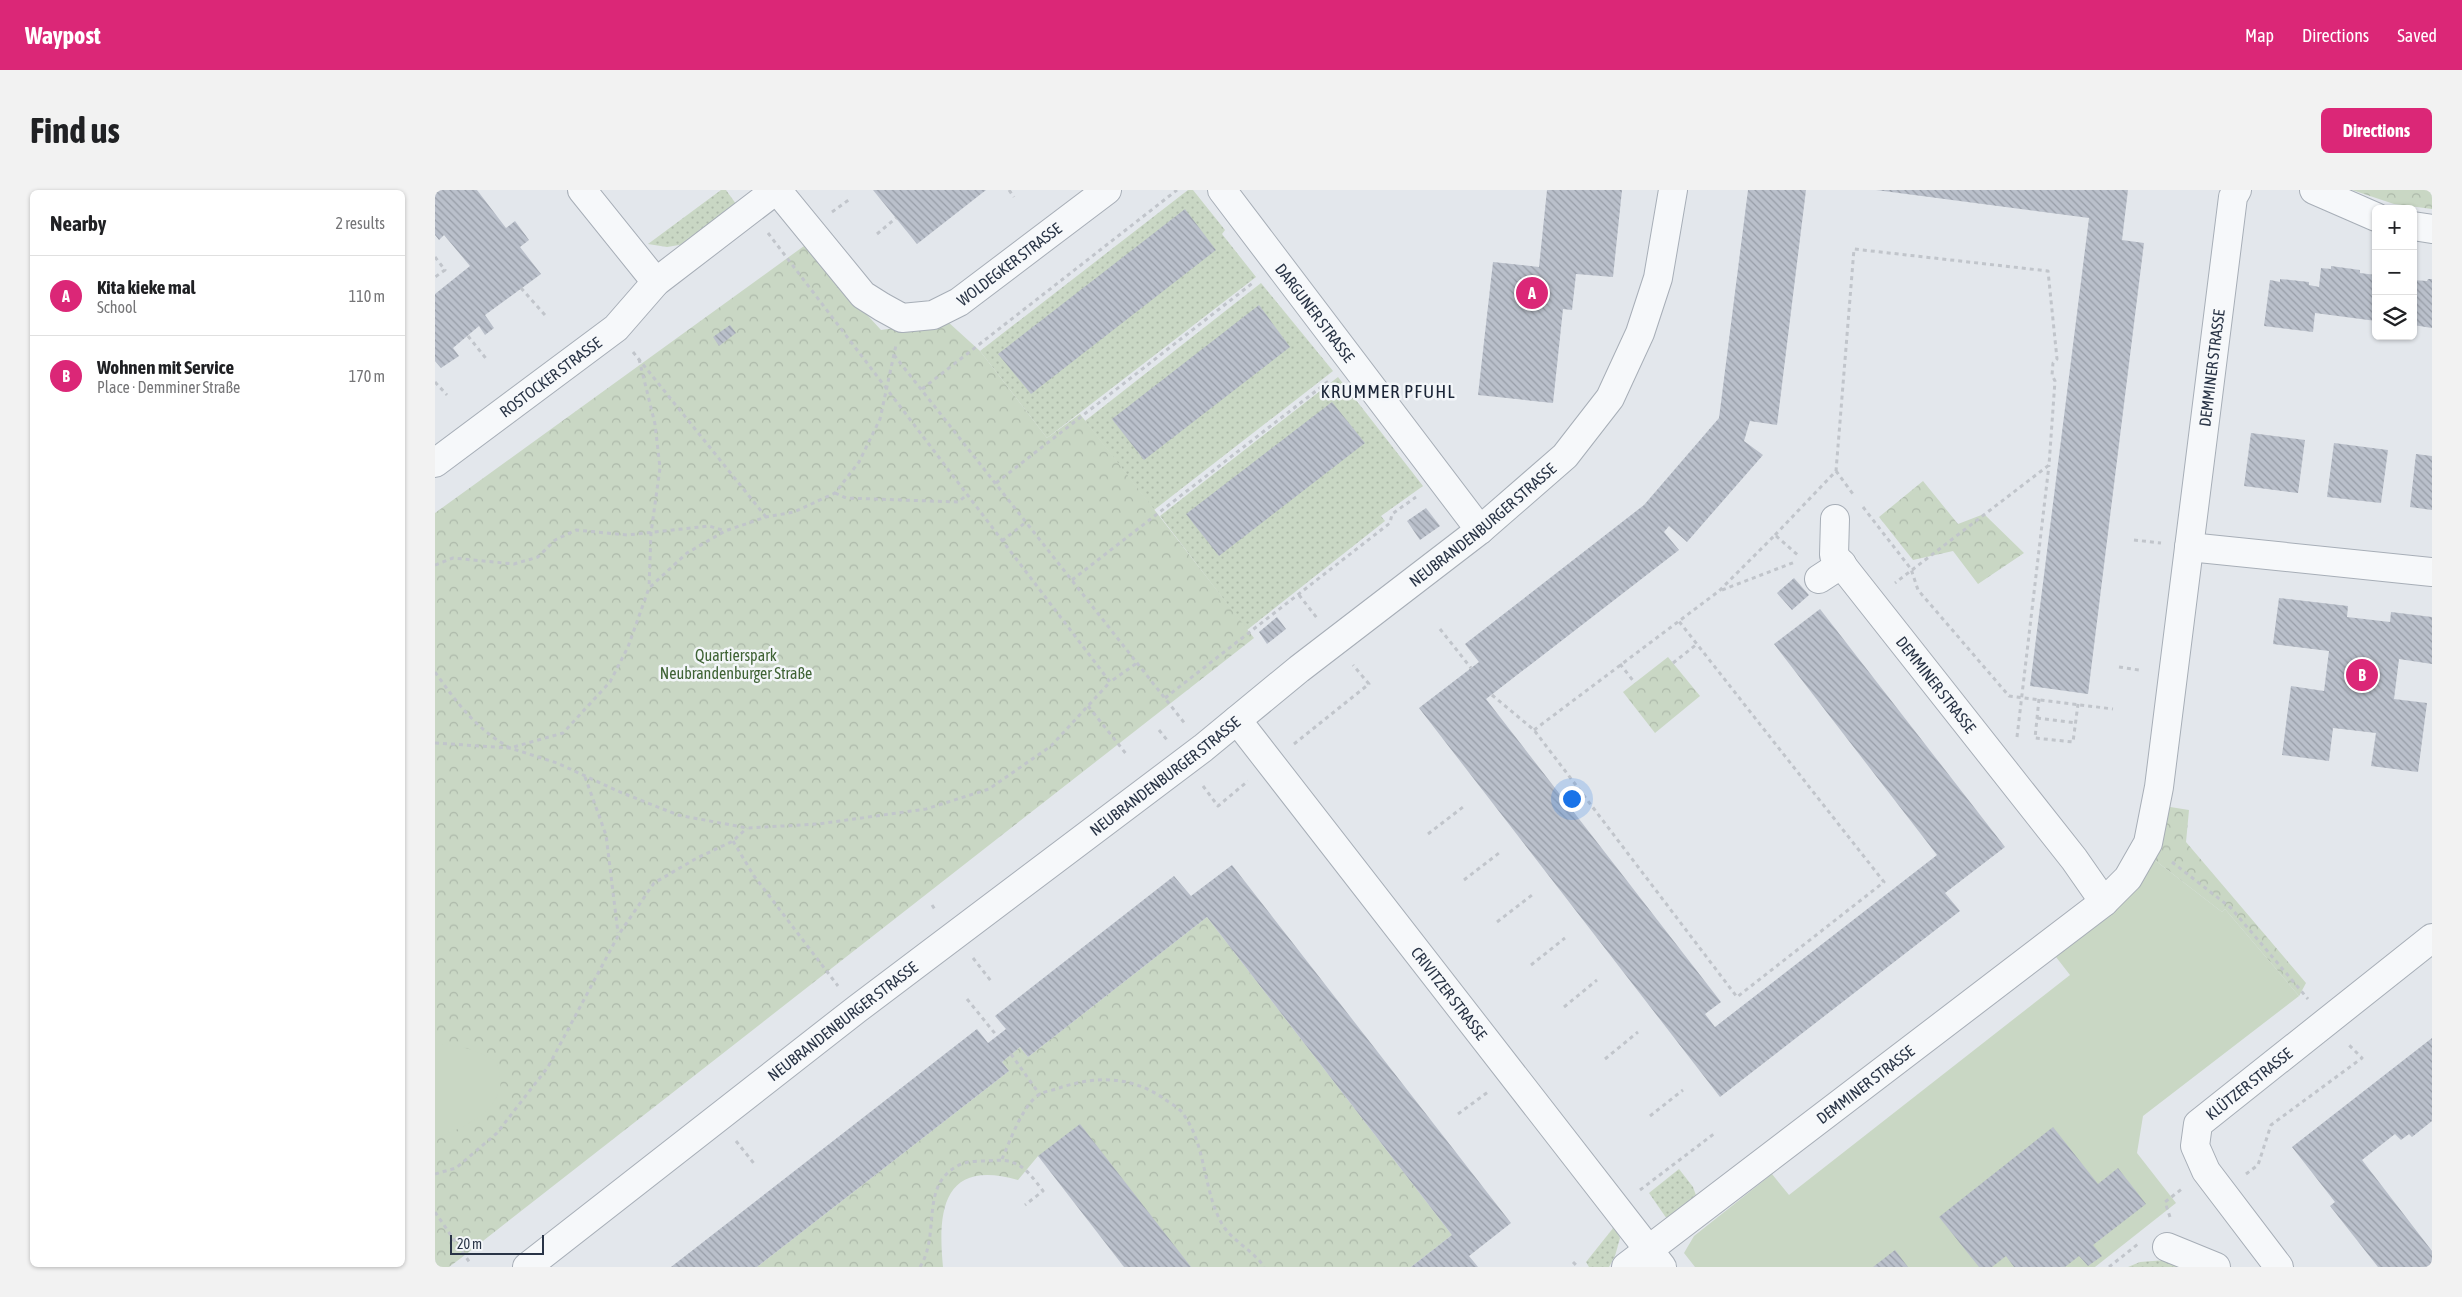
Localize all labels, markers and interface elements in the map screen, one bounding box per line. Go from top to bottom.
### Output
text: Waypost [25,22,101,49]
text: Map [2245,25,2274,46]
text: Directions [2302,25,2369,46]
text: Saved [2397,25,2437,46]
button: Directions [2321,108,2432,153]
text: Find us [30,110,120,150]
map controls [2372,205,2417,340]
button: + [2372,205,2417,250]
text: Nearby [50,211,106,235]
text: 2 results [335,214,385,232]
street label: WOLDEGKER STRASSE [953,219,1065,309]
button: − [2372,250,2417,295]
street label: DARGUNER STRASSE [1272,260,1358,366]
pin: A [1516,274,1548,312]
text: Kita kieke mal [97,276,196,298]
text: A [62,287,70,305]
text: 110 m [349,287,385,305]
button: layers [2372,295,2417,340]
text: School [97,298,137,316]
street label: DEMMINER STRASSE [2195,308,2228,428]
street label: ROSTOCKER STRASSE [496,333,605,421]
text: Wohnen mit Service [97,356,234,378]
text: B [62,367,70,385]
text: 170 m [349,367,385,385]
text: Place · Demminer Straße [97,378,240,396]
district label: KRUMMER PFUHL [1320,380,1456,402]
street label: NEUBRANDENBURGER STRASSE [1406,459,1559,590]
street label: DEMMINER STRASSE [1893,633,1980,736]
park label: Quartierspark Neubrandenburger Straße [660,646,812,683]
pin: B [2346,656,2378,694]
street label: NEUBRANDENBURGER STRASSE [1086,712,1243,839]
your location [1559,786,1585,812]
street label: CRIVITZER STRASSE [1408,943,1491,1043]
street label: NEUBRANDENBURGER STRASSE [764,958,921,1084]
street label: DEMMINER STRASSE [1813,1041,1918,1127]
street label: KLÜTZER STRASSE [2202,1044,2296,1123]
scale bar [450,1232,544,1255]
text: 20 m [457,1236,482,1252]

